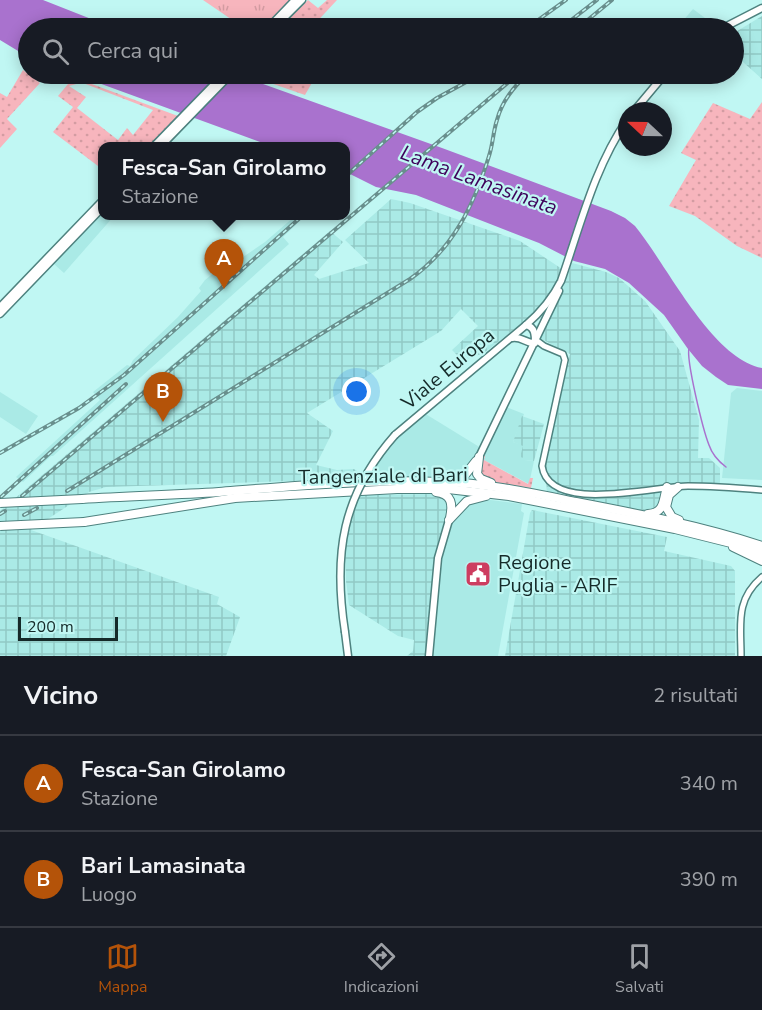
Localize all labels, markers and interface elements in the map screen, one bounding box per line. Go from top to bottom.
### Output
search box [18,18,744,84]
icon: search [39,35,72,68]
text: Cerca qui [87,36,178,66]
north arrow [618,102,672,156]
water label: Lama Lamasinata [397,139,561,221]
popup [98,142,350,220]
text: Fesca-San Girolamo [122,153,326,183]
text: Stazione [122,183,199,210]
pin: A [204,240,244,289]
street label: Viale Europa [395,322,500,417]
pin: B [144,372,182,422]
your location [342,377,371,406]
street label: Tangenziale di Bari [298,461,468,491]
place label: Regione Puglia - ARIF [498,549,617,599]
public building icon: Regione Puglia - ARIF [463,559,493,589]
scale bar [18,614,118,642]
text: 200 m [27,616,74,638]
text: Vicino [24,678,98,713]
text: 2 risultati [653,682,738,709]
text: Fesca-San Girolamo [81,755,286,785]
text: A [36,770,51,797]
text: 340 m [680,770,738,797]
text: Stazione [81,785,158,812]
text: Bari Lamasinata [81,851,246,881]
text: B [37,866,50,893]
text: 390 m [680,866,738,893]
text: Luogo [81,881,137,908]
tab: Mappa [98,940,147,998]
tab: Indicazioni [344,940,419,998]
tab: Salvati [615,940,664,998]

